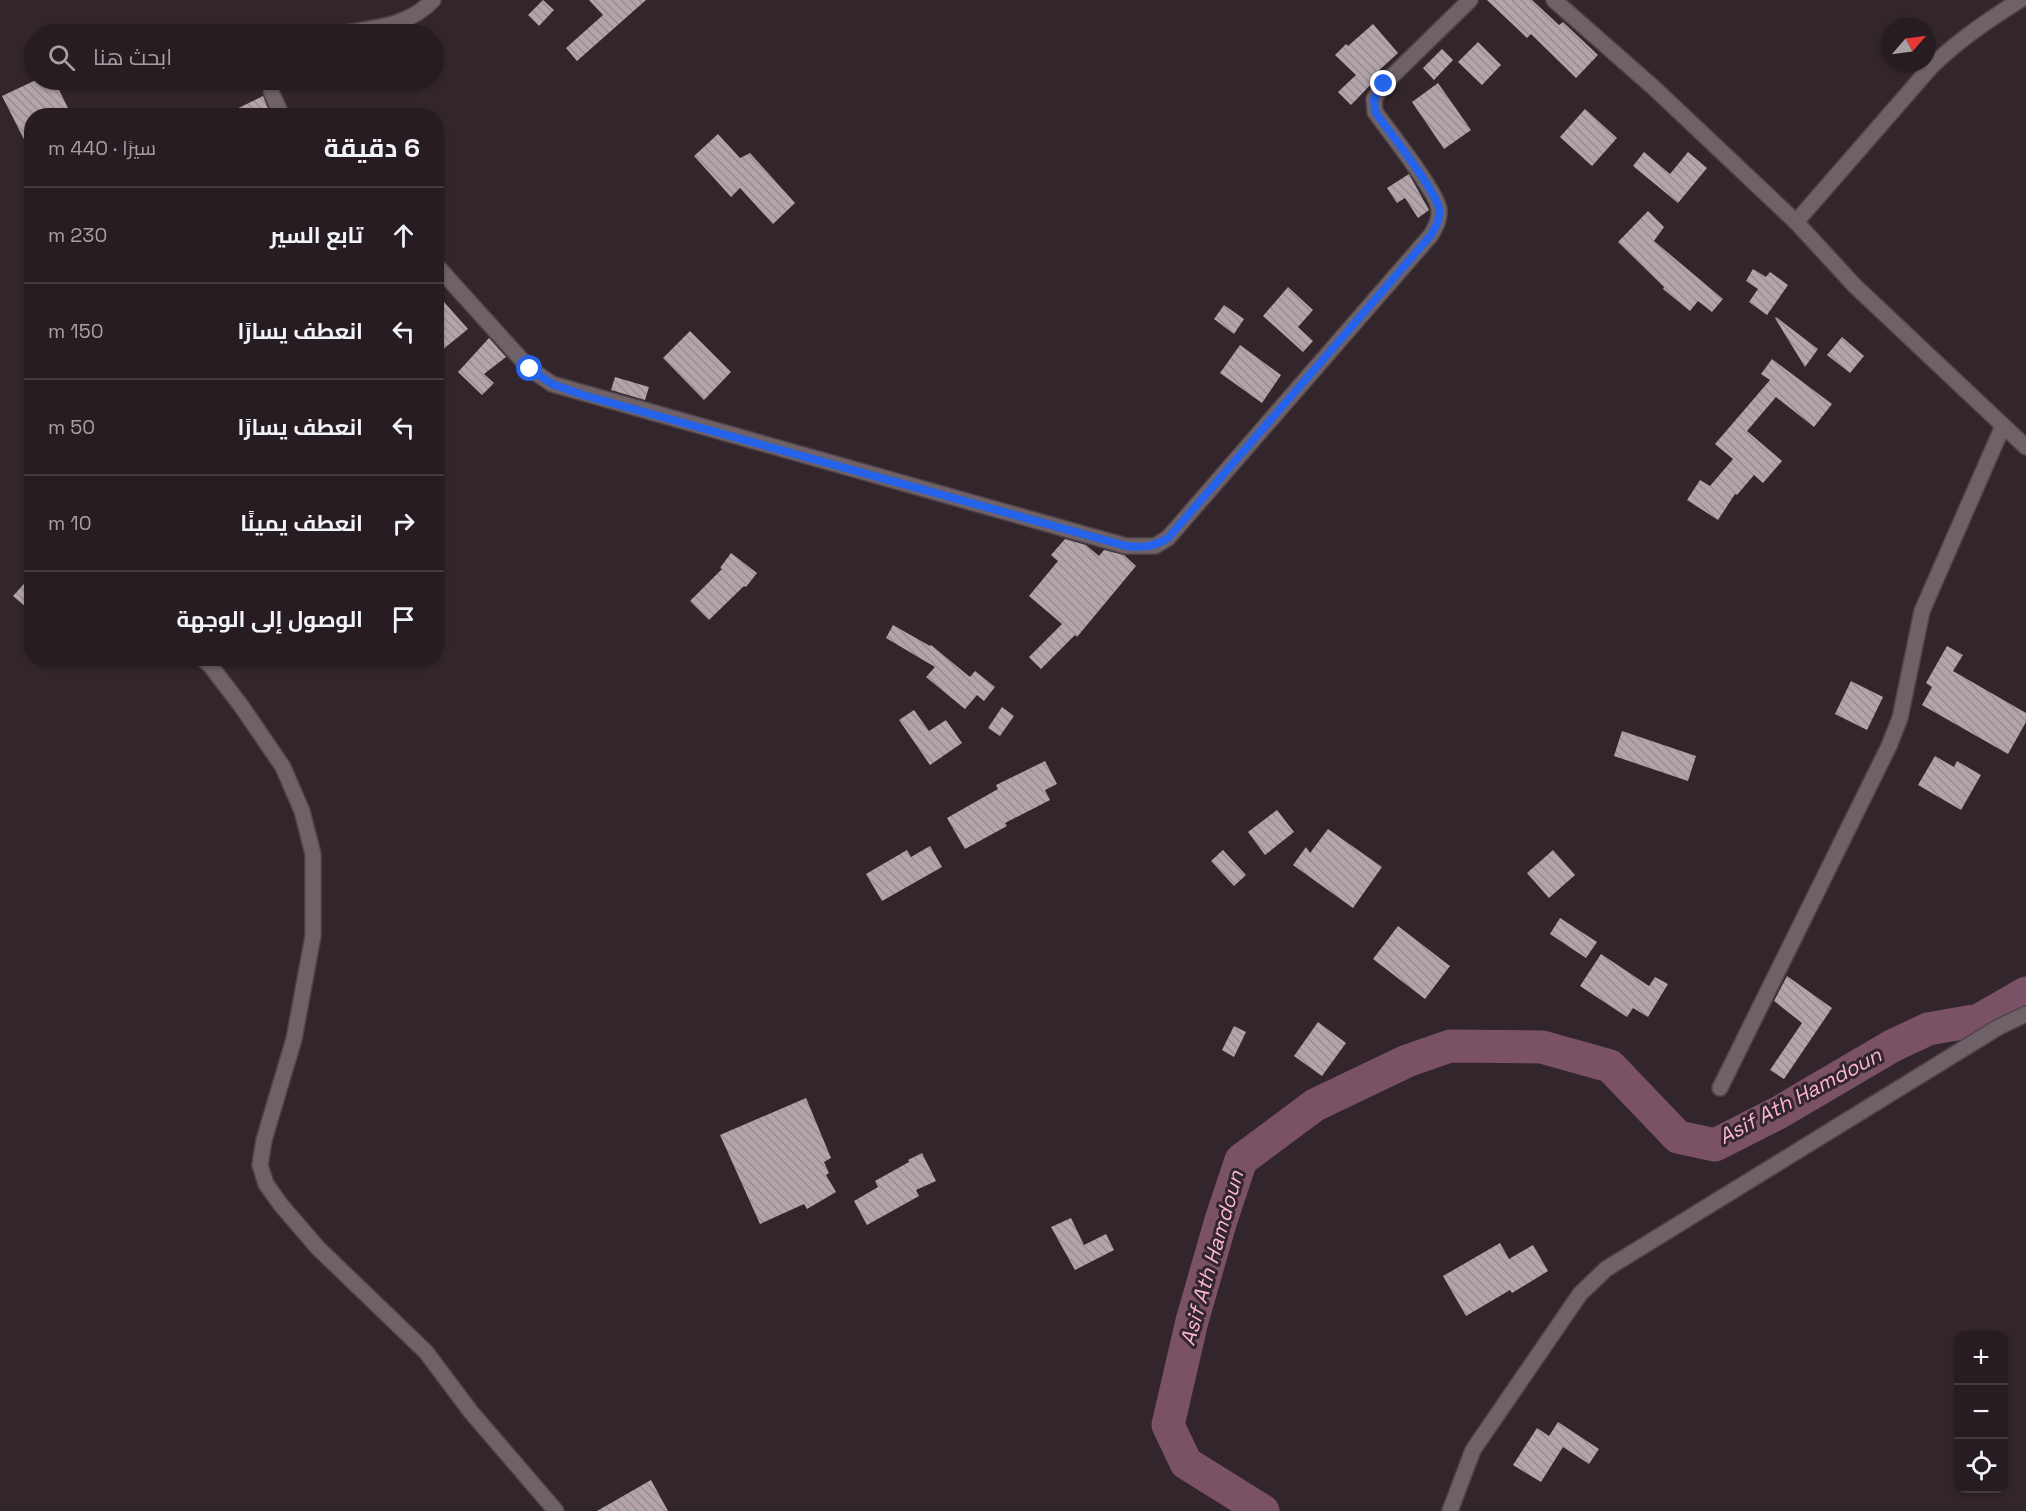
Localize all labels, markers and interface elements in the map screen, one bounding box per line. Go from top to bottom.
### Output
north arrow [1882,18,1936,72]
search box [24,24,444,90]
icon: search [45,41,78,74]
text: ابحث هنا [93,43,172,71]
route end [1370,70,1396,96]
text: 6 دقيقة [324,131,420,165]
text: سيرًا · 440 m [48,135,156,161]
icon: ahead [387,219,420,252]
text: تابع السير [270,221,363,249]
text: 230 m [48,222,107,248]
icon: left [387,315,420,348]
text: انعطف يسارًا [237,317,363,345]
text: 150 m [48,318,104,344]
route start [516,355,542,381]
icon: left [387,411,420,444]
text: انعطف يسارًا [237,413,363,441]
text: 50 m [48,414,95,440]
icon: right [387,507,420,540]
text: انعطف يمينًا [240,509,363,537]
text: 10 m [48,510,92,536]
icon: arrive [387,603,420,636]
text: الوصول إلى الوجهة [177,605,363,633]
water label: Asif Ath Hamdoun [1714,1041,1887,1150]
water label: Asif Ath Hamdoun [1174,1166,1250,1348]
map controls [1954,1331,2008,1493]
button: + [1954,1331,2008,1385]
button: − [1954,1385,2008,1439]
button: locate [1954,1439,2008,1493]

